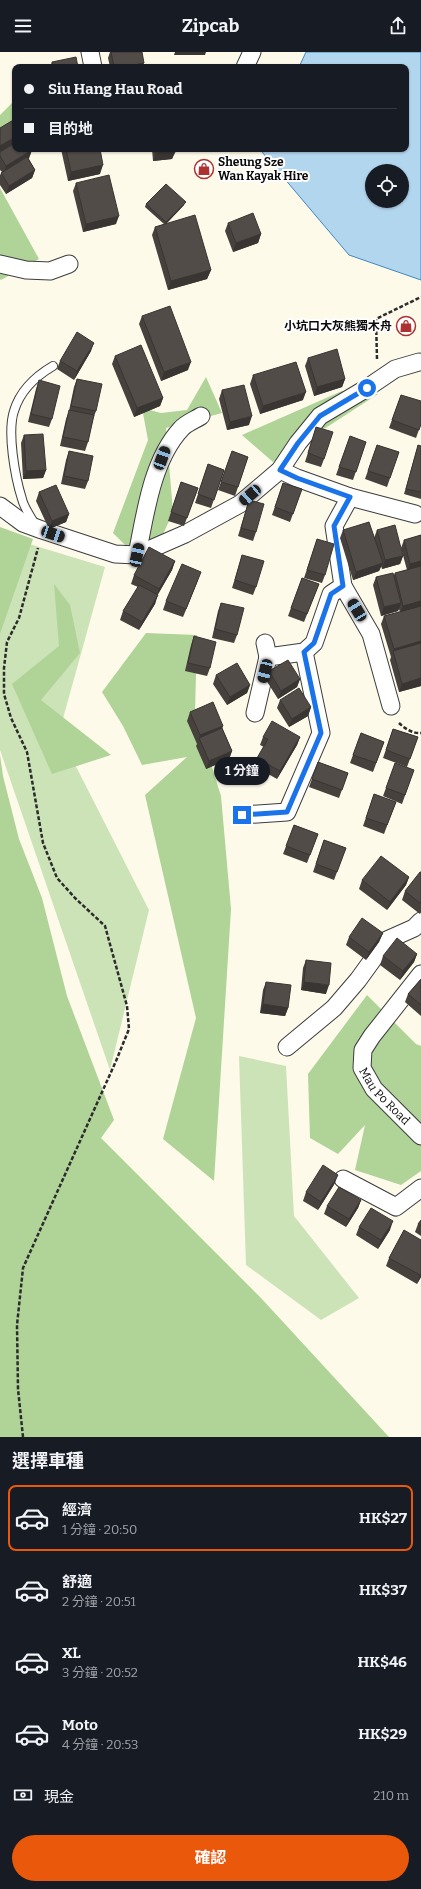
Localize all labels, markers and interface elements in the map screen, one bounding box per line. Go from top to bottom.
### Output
icon: menu [12,15,34,37]
text: Zipcab [182,15,239,37]
icon: share [387,15,409,37]
text: Siu Hang Hau Road [48,80,183,98]
text: 目的地 [48,120,93,138]
place label: Sheung Sze Wan Kayak Hire [218,155,309,183]
shop icon: Sheung Sze Wan Kayak Hire [193,158,215,180]
map controls [365,164,409,208]
button: locate [365,164,409,208]
shop icon: 小坑口大灰熊獨木舟 [395,315,417,337]
place label: 小坑口大灰熊獨木舟 [284,319,392,333]
route start [358,379,376,397]
car [152,445,172,471]
car [237,483,263,507]
car [40,524,66,544]
car [129,542,145,568]
car [346,597,368,623]
car [256,658,274,684]
callout: 1 分鐘 [214,757,270,785]
text: 1 分鐘 [225,763,259,778]
route end [233,806,251,824]
street label: Mau Po Road [356,1065,413,1128]
text: 選擇車種 [12,1450,84,1472]
icon: car [14,1500,50,1536]
text: 經濟 [62,1501,92,1519]
text: HK$27 [359,1509,407,1527]
text: 1 分鐘 · 20:50 [62,1522,137,1537]
icon: car [14,1572,50,1608]
text: 舒適 [62,1573,92,1591]
text: HK$37 [359,1581,407,1599]
text: 2 分鐘 · 20:51 [62,1594,136,1609]
icon: car [14,1644,50,1680]
text: XL [62,1644,81,1662]
text: HK$46 [358,1653,407,1671]
text: 3 分鐘 · 20:52 [62,1665,138,1680]
icon: car [14,1716,50,1752]
text: Moto [62,1716,98,1734]
text: HK$29 [358,1725,407,1743]
text: 4 分鐘 · 20:53 [62,1737,138,1752]
icon: cash [12,1784,34,1806]
text: 現金 [44,1788,74,1806]
text: 210 m [373,1788,409,1803]
button: 確認 [12,1835,409,1881]

